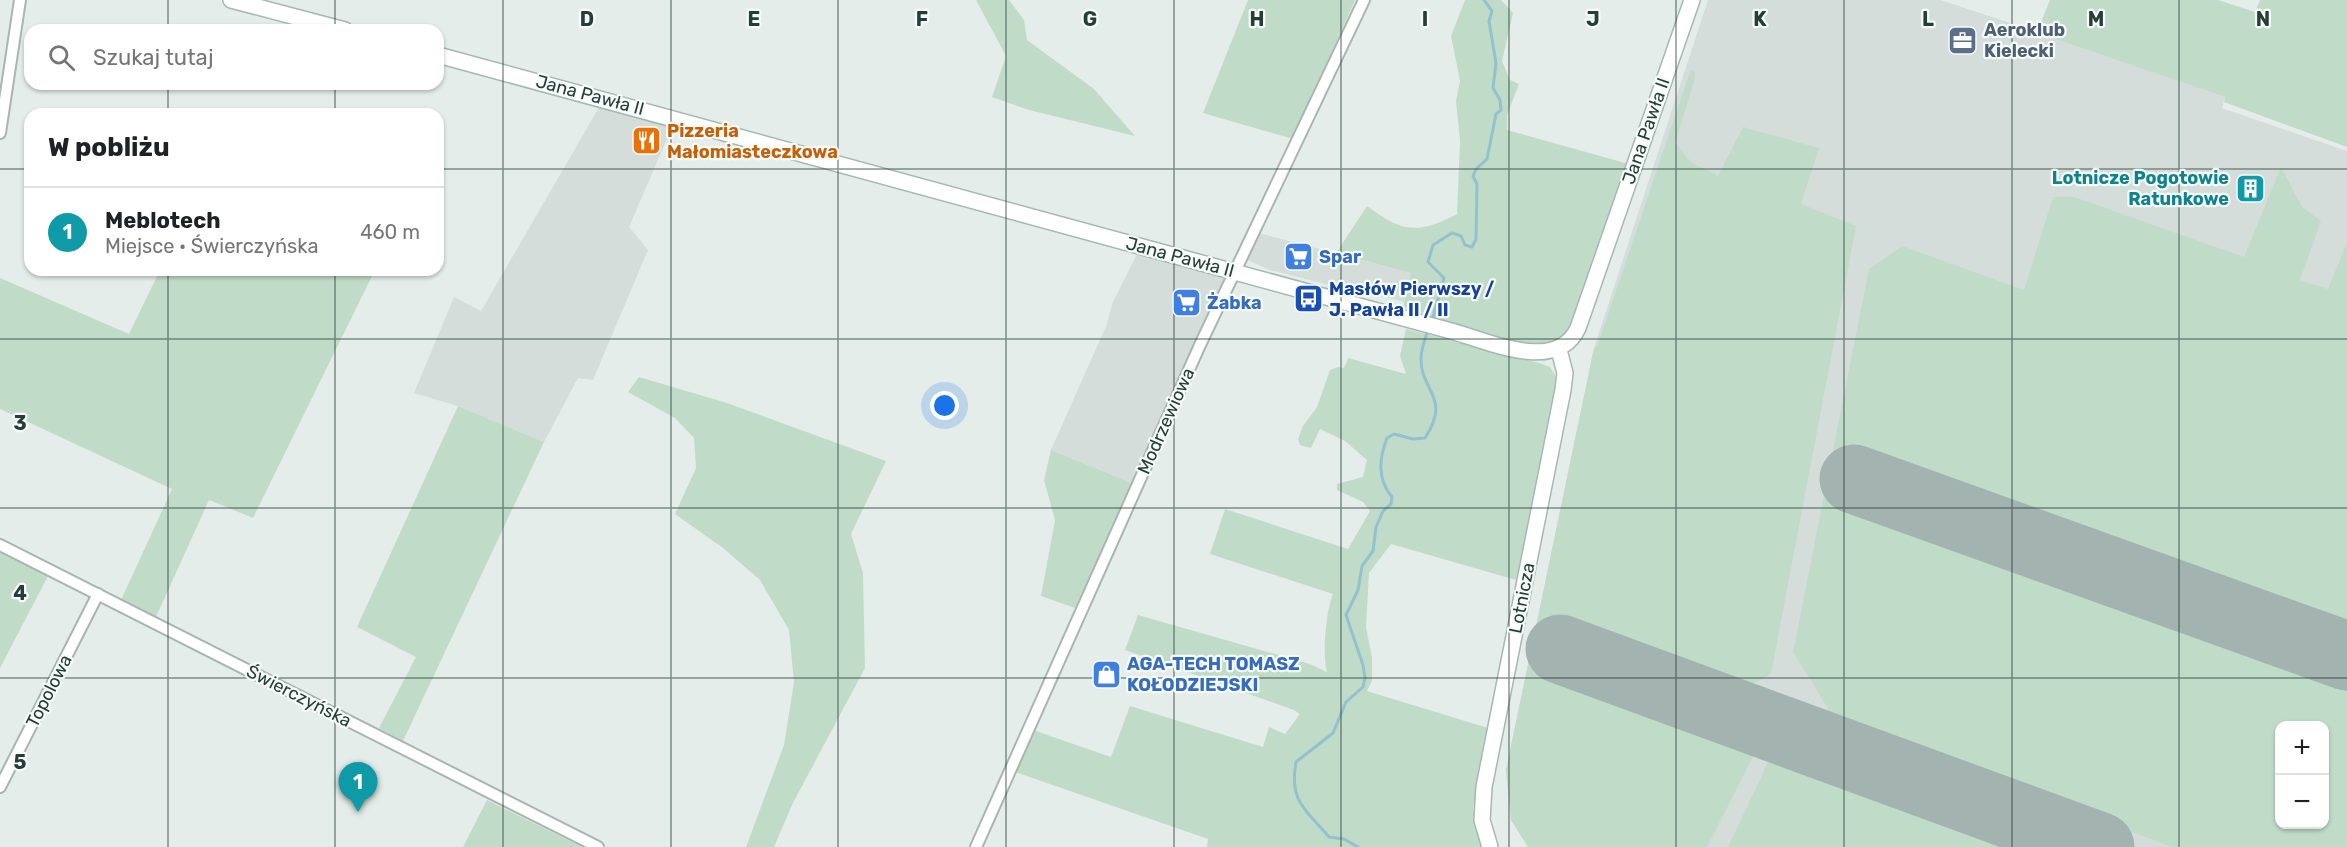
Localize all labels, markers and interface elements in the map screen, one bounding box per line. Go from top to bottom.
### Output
text: D [580,7,594,31]
text: E [748,7,760,31]
text: F [916,7,928,31]
text: G [1083,7,1097,31]
text: H [1250,7,1264,31]
text: I [1422,7,1428,31]
text: J [1586,7,1600,31]
text: K [1753,7,1767,31]
text: L [1922,7,1934,31]
text: M [2088,7,2104,31]
text: N [2256,7,2270,31]
place label: Aeroklub Kielecki [1984,19,2065,62]
search box [24,24,444,90]
office icon: Aeroklub Kielecki [1947,24,1979,56]
icon: search [45,41,78,74]
text: Szukaj tutaj [93,44,214,71]
street label: Jana Pawła II [533,70,647,120]
street label: Jana Pawła II [1617,75,1675,187]
place label: Pizzeria Małomiasteczkowa [667,120,838,163]
restaurant icon: Pizzeria Małomiasteczkowa [630,125,662,157]
text: W pobliżu [48,132,170,163]
place label: Lotnicze Pogotowie Ratunkowe [2052,167,2229,210]
building icon: Lotnicze Pogotowie Ratunkowe [2234,172,2266,204]
text: Meblotech [105,207,220,234]
text: 1 [63,220,72,244]
text: 460 m [360,220,420,244]
street label: Jana Pawła II [1123,232,1237,282]
text: Miejsce · Świerczyńska [105,234,318,258]
supermarket icon: Spar [1282,241,1314,273]
place label: Spar [1319,246,1361,268]
place label: Masłów Pierwszy / J. Pawła II / II [1329,278,1495,321]
bus stop icon: Masłów Pierwszy / J. Pawła II / II [1292,283,1324,315]
supermarket icon: Żabka [1170,287,1202,319]
place label: Żabka [1207,292,1262,314]
street label: Modrzewiowa [1133,364,1199,478]
your location [930,391,959,420]
text: 3 [13,411,27,435]
street label: Lotnicza [1504,561,1540,635]
text: 4 [13,581,27,605]
street label: Topolowa [21,651,77,731]
place label: AGA-TECH TOMASZ KOŁODZIEJSKI [1127,653,1300,696]
shop icon: AGA-TECH TOMASZ KOŁODZIEJSKI [1090,658,1122,690]
street label: Świerczyńska [243,660,355,732]
map controls [2275,721,2329,829]
button: + [2275,721,2329,775]
text: 5 [14,750,27,774]
pin: 1 [338,762,378,812]
button: − [2275,775,2329,829]

